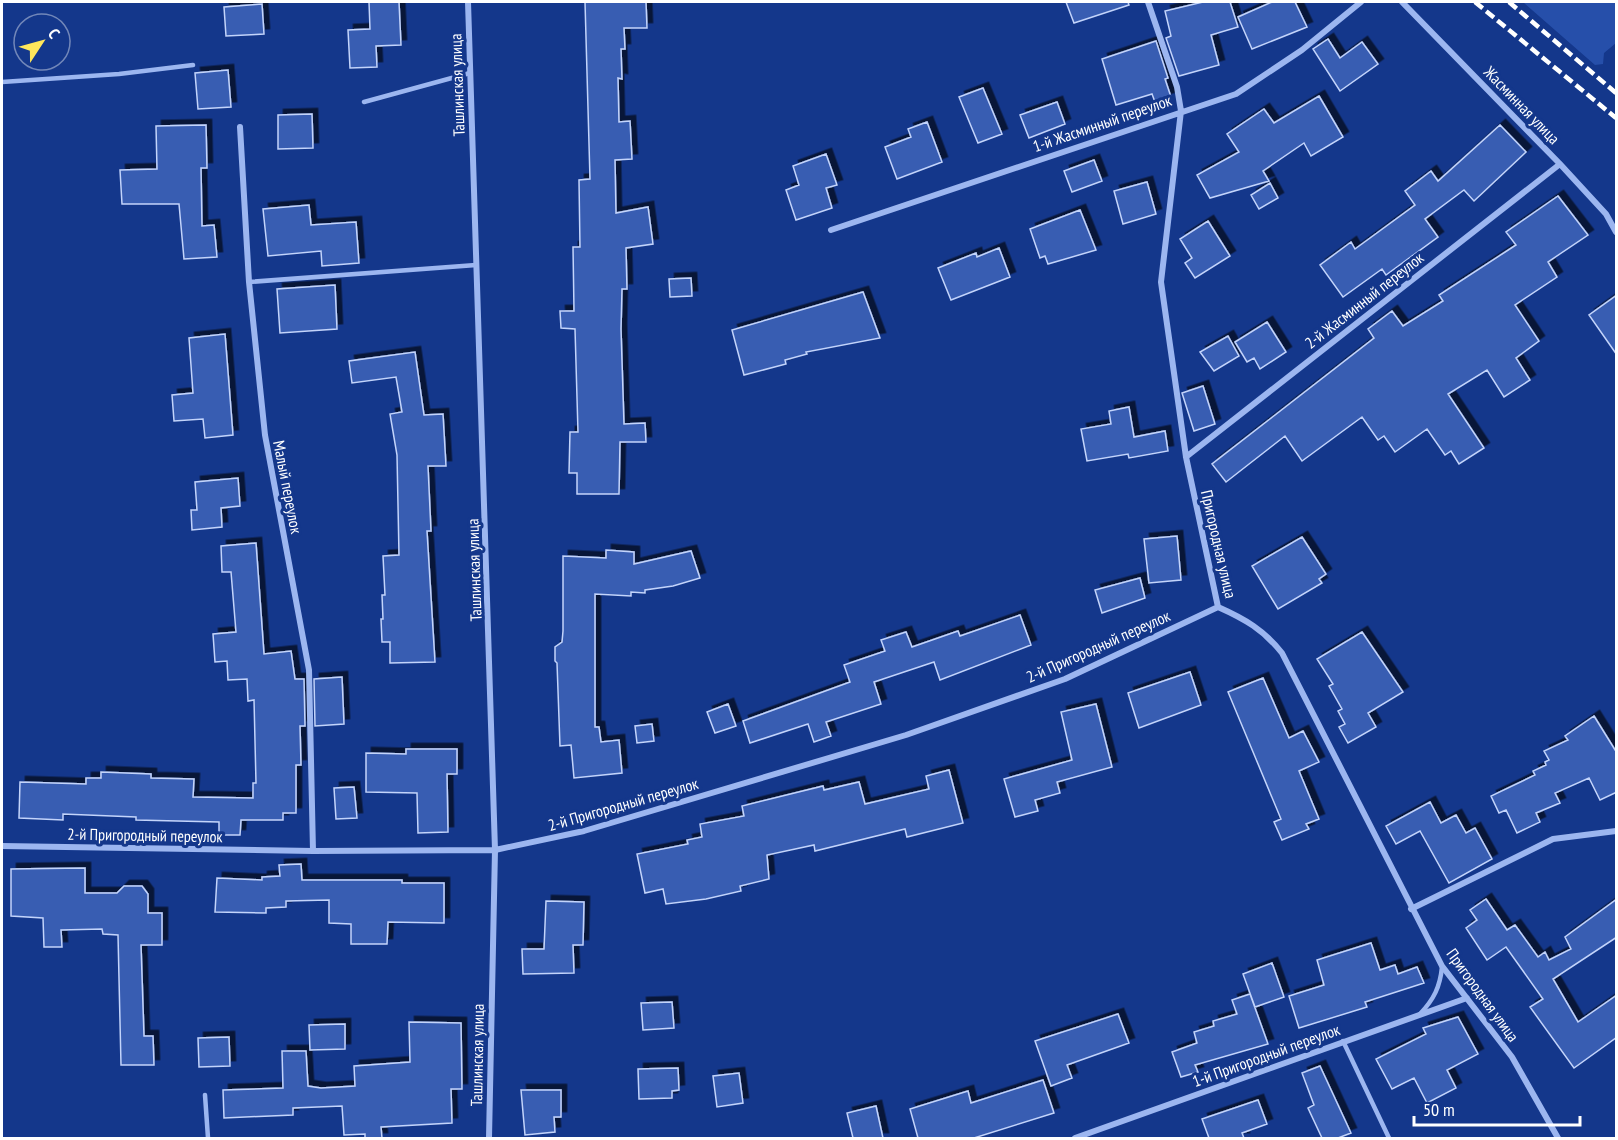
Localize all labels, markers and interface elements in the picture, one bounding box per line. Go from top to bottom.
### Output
north arrow [12,12,72,72]
text: С [44,24,65,43]
street label: Ташлинская улица [445,33,469,137]
street label: Жасминная улица [1479,61,1564,148]
street label: 1-й Жасминный переулок [1030,90,1175,156]
street label: 2-й Жасминный переулок [1301,247,1428,353]
street label: Малый переулок [269,439,307,536]
street label: Пригородная улица [1197,488,1241,600]
street label: Ташлинская улица [462,518,486,622]
street label: 2-й Пригородный переулок [1023,605,1174,687]
street label: 2-й Пригородный переулок [546,773,701,835]
street label: 2-й Пригородный переулок [67,824,224,846]
street label: Пригородная улица [1442,944,1524,1046]
street label: Ташлинская улица [466,1003,488,1107]
street label: 1-й Пригородный переулок [1190,1019,1343,1091]
scale bar [1414,1089,1580,1127]
text: 50 m [1423,1098,1455,1121]

